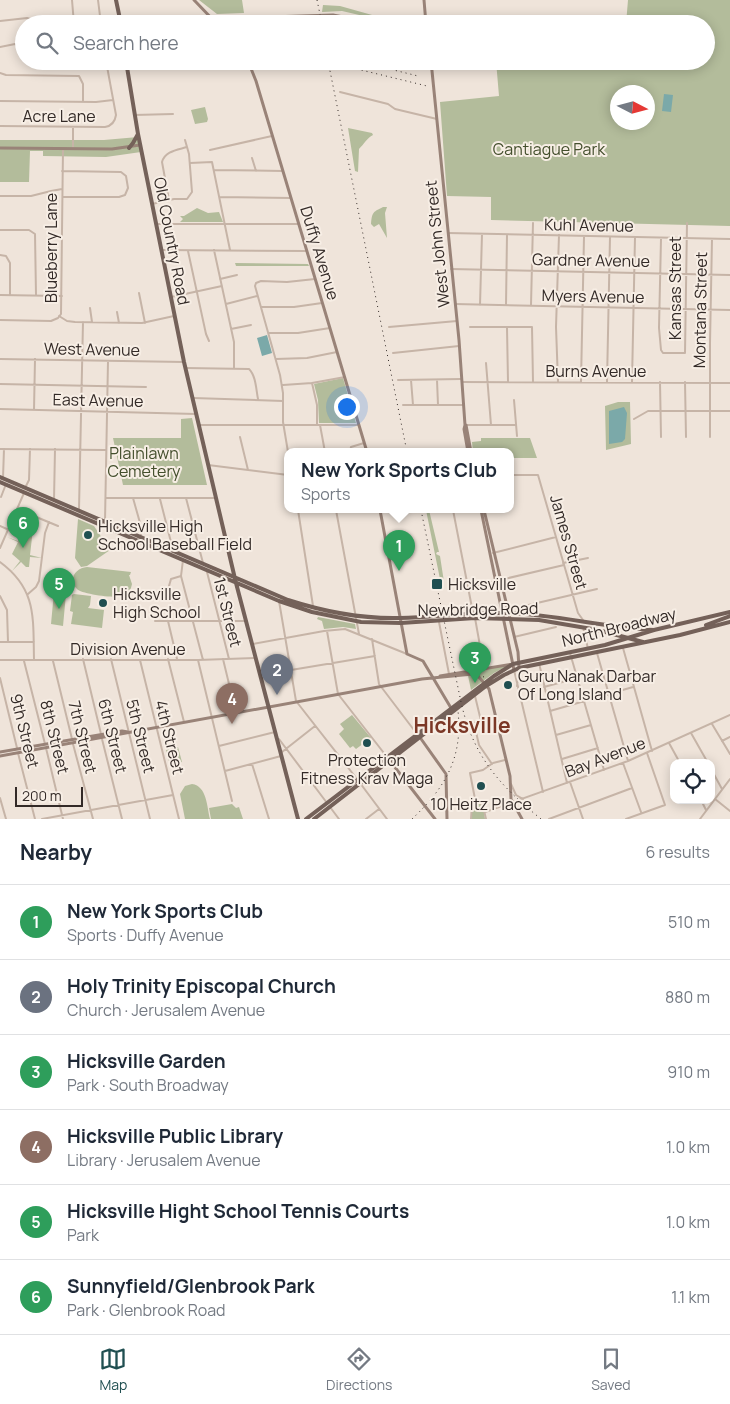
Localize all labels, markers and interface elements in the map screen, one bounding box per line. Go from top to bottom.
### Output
search box [15,15,715,70]
icon: search [33,29,61,57]
text: Search here [73,30,179,56]
north arrow [610,85,655,130]
street label: Acre Lane [22,105,96,127]
park label: Cantiague Park [493,138,606,160]
street label: Old Country Road [149,175,195,307]
street label: West John Street [419,179,455,309]
street label: Blueberry Lane [40,193,62,303]
street label: Duffy Avenue [295,203,345,303]
street label: Kuhl Avenue [544,213,634,237]
street label: Kansas Street [664,236,686,340]
street label: Gardner Avenue [532,248,650,272]
street label: Montana Street [688,252,712,368]
street label: Myers Avenue [541,284,645,308]
street label: West Avenue [44,337,140,361]
street label: Burns Avenue [546,360,646,382]
street label: East Avenue [52,388,144,412]
your location [334,394,360,420]
park label: Plainlawn Cemetery [108,442,181,482]
popup [284,448,514,513]
text: New York Sports Club [301,457,497,483]
text: Sports [301,483,350,505]
street label: James Street [545,492,593,592]
pin: 6 [7,507,39,548]
place label: Hicksville High School Baseball Field [98,515,252,555]
marker: Hicksville High School Baseball Field [82,529,94,541]
pin: 1 [383,530,415,571]
pin: 5 [43,568,75,609]
place label: Hicksville [448,573,516,595]
street label: 1st Street [209,575,247,649]
marker: Hicksville [430,577,444,591]
place label: Hicksville High School [113,583,201,623]
marker: Hicksville High School [97,597,109,609]
street label: Newbridge Road [417,597,539,621]
street label: North Broadway [559,602,679,652]
street label: Division Avenue [70,638,186,660]
pin: 3 [459,642,491,683]
pin: 2 [261,654,293,695]
place label: Guru Nanak Darbar Of Long Island [518,665,656,705]
marker: Guru Nanak Darbar Of Long Island [502,679,514,691]
pin: 4 [216,683,248,724]
street label: 9th Street [5,691,45,771]
street label: 6th Street [93,696,133,776]
street label: 5th Street [121,697,161,775]
street label: 8th Street [35,698,75,776]
street label: 7th Street [63,698,103,776]
street label: 4th Street [150,698,190,776]
district label: Hicksville [413,711,511,739]
street label: Bay Avenue [562,732,648,782]
marker: Protection Fitness Krav Maga [361,737,373,749]
place label: Protection Fitness Krav Maga [301,749,433,789]
map controls [670,759,715,804]
button: locate [670,759,715,804]
marker: 10 Heitz Place [475,780,487,792]
scale bar [15,784,82,807]
text: 200 m [22,786,62,805]
place label: 10 Heitz Place [430,793,532,815]
text: Nearby [20,838,92,866]
text: 6 results [645,841,710,863]
text: New York Sports Club [67,898,263,924]
text: 1 [32,911,40,933]
text: 510 m [668,911,710,933]
text: Sports · Duffy Avenue [67,924,224,946]
text: Holy Trinity Episcopal Church [67,973,336,999]
text: 2 [31,986,41,1008]
text: 880 m [665,986,710,1008]
text: Church · Jerusalem Avenue [67,999,265,1021]
text: Hicksville Garden [67,1048,226,1074]
text: 3 [31,1061,41,1083]
text: 910 m [667,1061,710,1083]
text: Park · South Broadway [67,1074,229,1096]
text: Hicksville Public Library [67,1123,283,1149]
text: 4 [31,1136,41,1158]
text: 1.0 km [666,1136,710,1158]
text: Library · Jerusalem Avenue [67,1149,261,1171]
text: Hicksville Hight School Tennis Courts [67,1198,409,1224]
text: 5 [31,1211,41,1233]
text: 1.0 km [666,1211,710,1233]
text: Park [67,1224,99,1246]
text: Sunnyfield/Glenbrook Park [67,1273,314,1299]
text: 6 [31,1286,41,1308]
text: 1.1 km [671,1286,710,1308]
text: Park · Glenbrook Road [67,1299,226,1321]
tab: Map [99,1345,127,1394]
tab: Directions [326,1345,392,1394]
tab: Saved [591,1345,631,1394]

